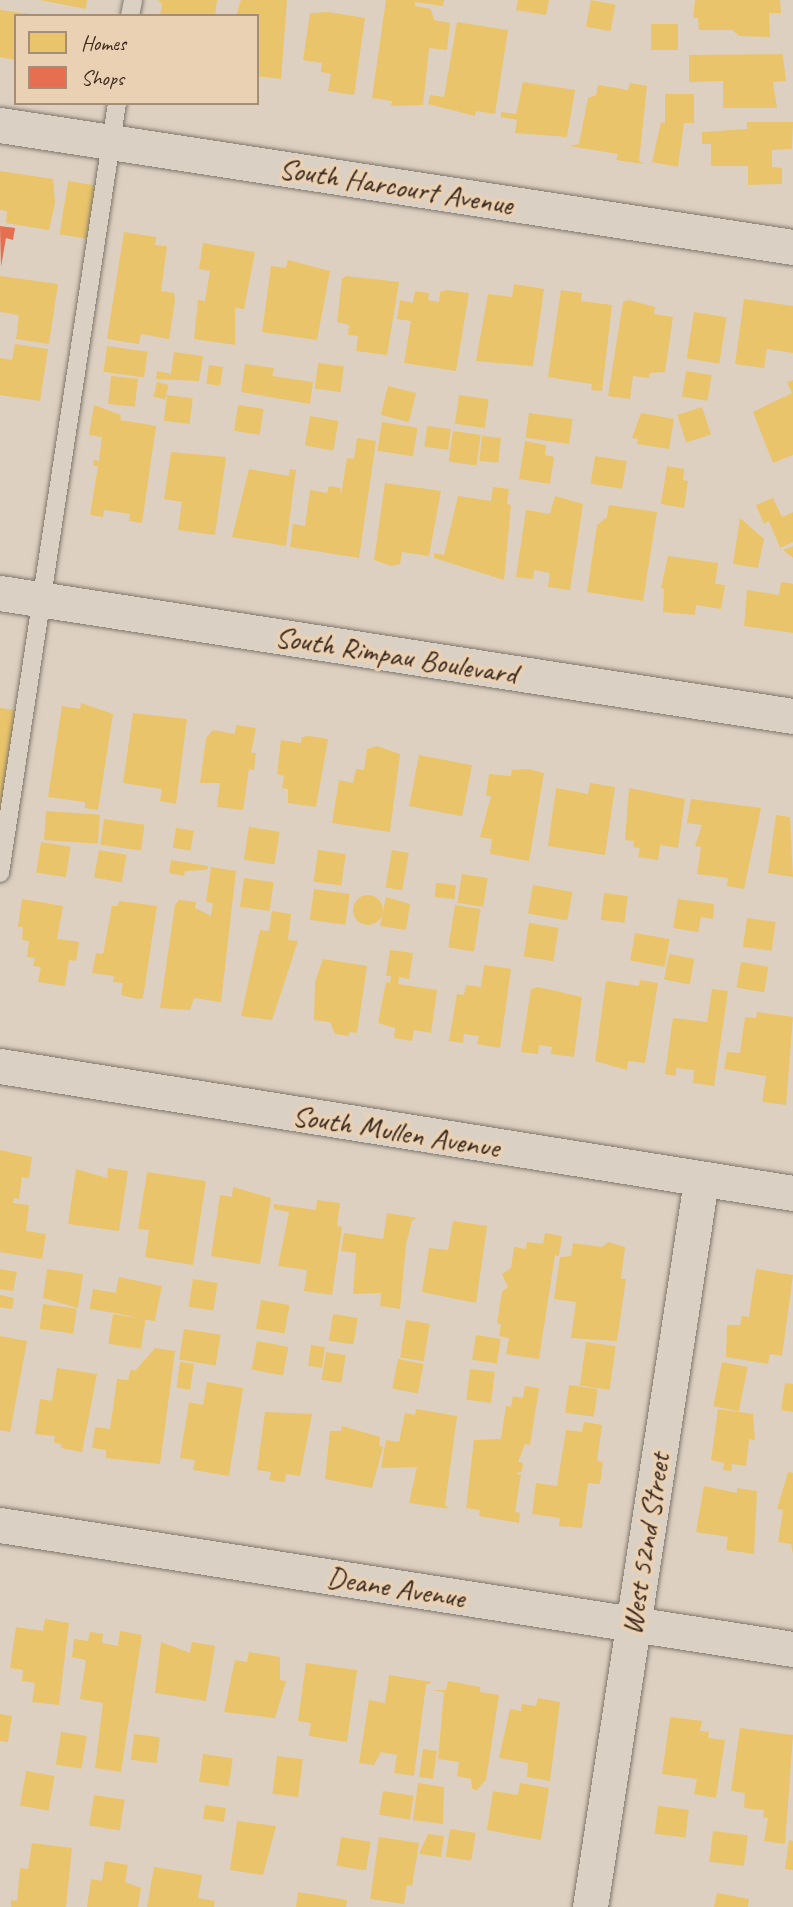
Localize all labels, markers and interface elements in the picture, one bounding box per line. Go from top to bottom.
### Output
legend [14,14,259,105]
text: Homes [81,30,126,56]
text: Shops [81,65,124,91]
street label: South Harcourt Avenue [276,150,516,222]
street label: South Rimpau Boulevard [272,618,520,692]
street label: South Mullen Avenue [290,1097,502,1165]
street label: West 52nd Street [613,1450,677,1638]
street label: Deane Avenue [325,1558,467,1616]

